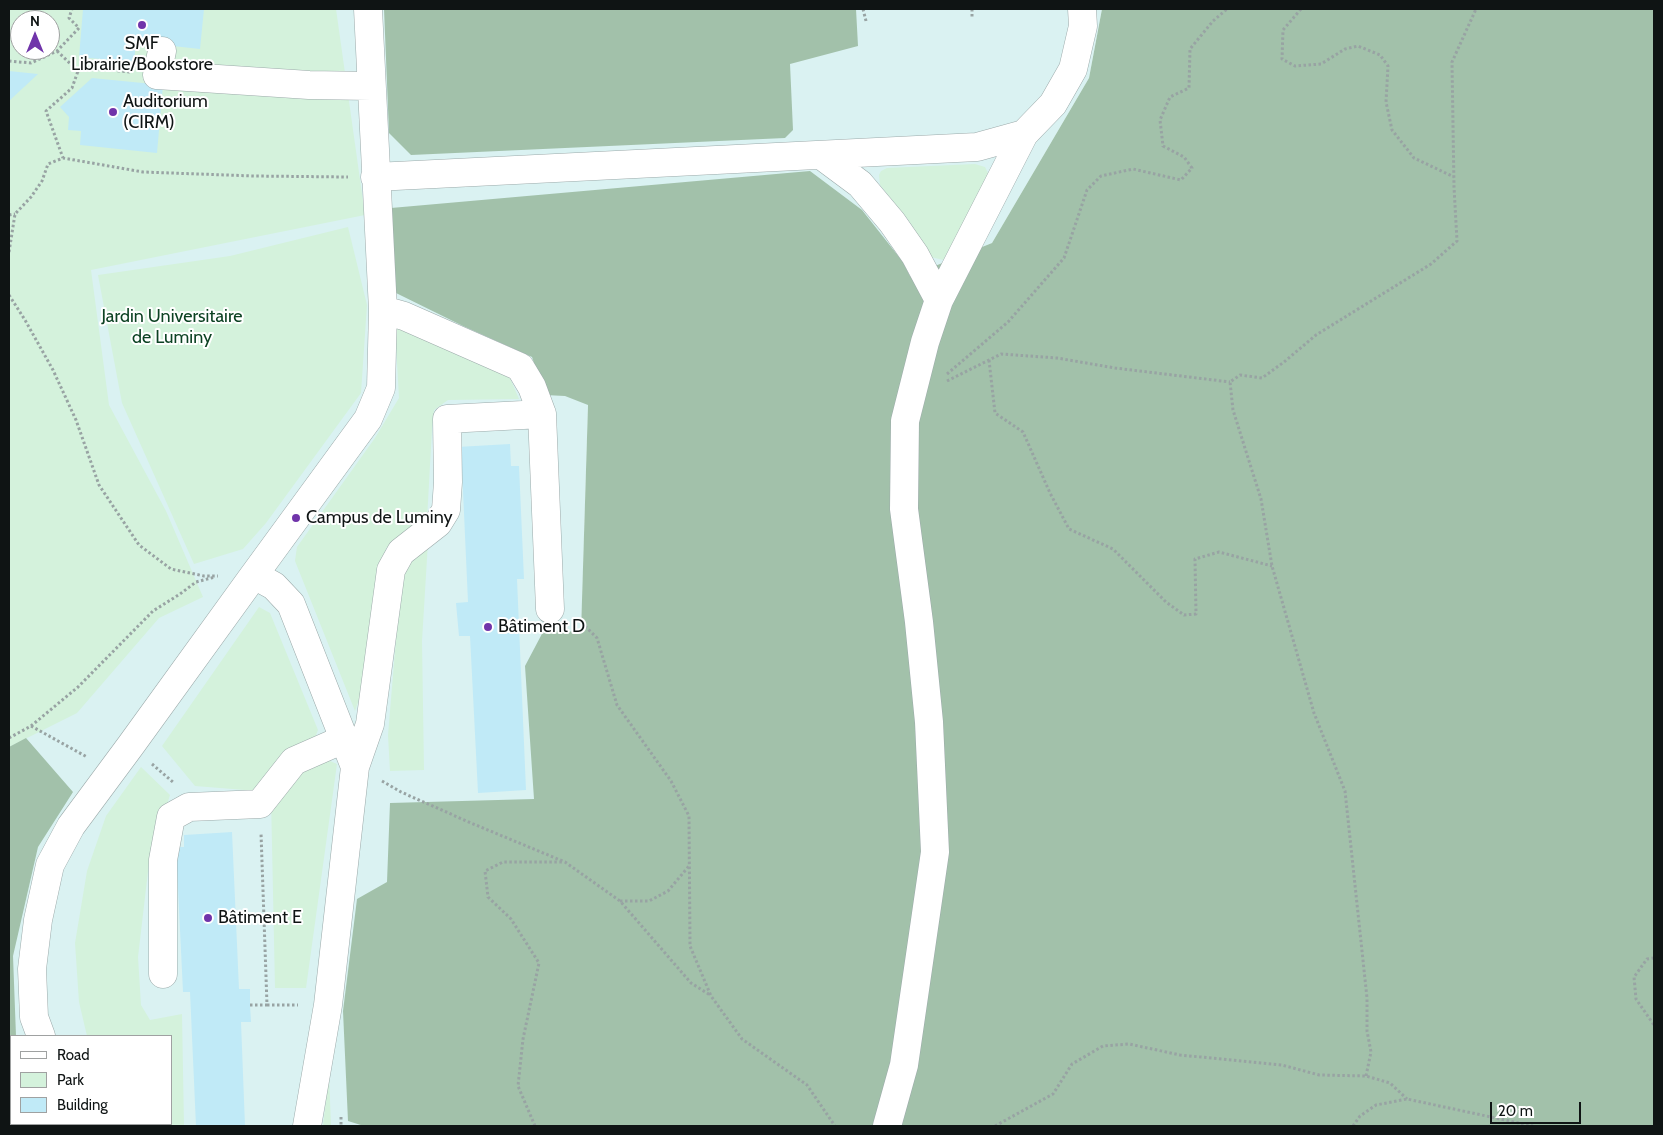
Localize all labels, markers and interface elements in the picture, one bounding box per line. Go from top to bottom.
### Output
north arrow [10,10,60,60]
text: N [30,12,40,30]
marker: SMF Librairie/Bookstore [136,19,148,31]
place label: SMF Librairie/Bookstore [71,33,213,76]
place label: Auditorium (CIRM) [123,91,208,134]
marker: Auditorium (CIRM) [107,106,119,118]
park label: Jardin Universitaire de Luminy [101,306,243,348]
place label: Campus de Luminy [306,507,453,529]
marker: Campus de Luminy [290,512,302,524]
place label: Bâtiment D [498,616,585,638]
marker: Bâtiment D [482,621,494,633]
place label: Bâtiment E [218,907,302,929]
marker: Bâtiment E [202,912,214,924]
legend [10,1035,172,1125]
text: Road [57,1046,90,1064]
text: Park [57,1071,84,1089]
scale bar [1493,1092,1584,1124]
text: Building [57,1096,108,1114]
text: 20 m [1498,1102,1533,1120]

